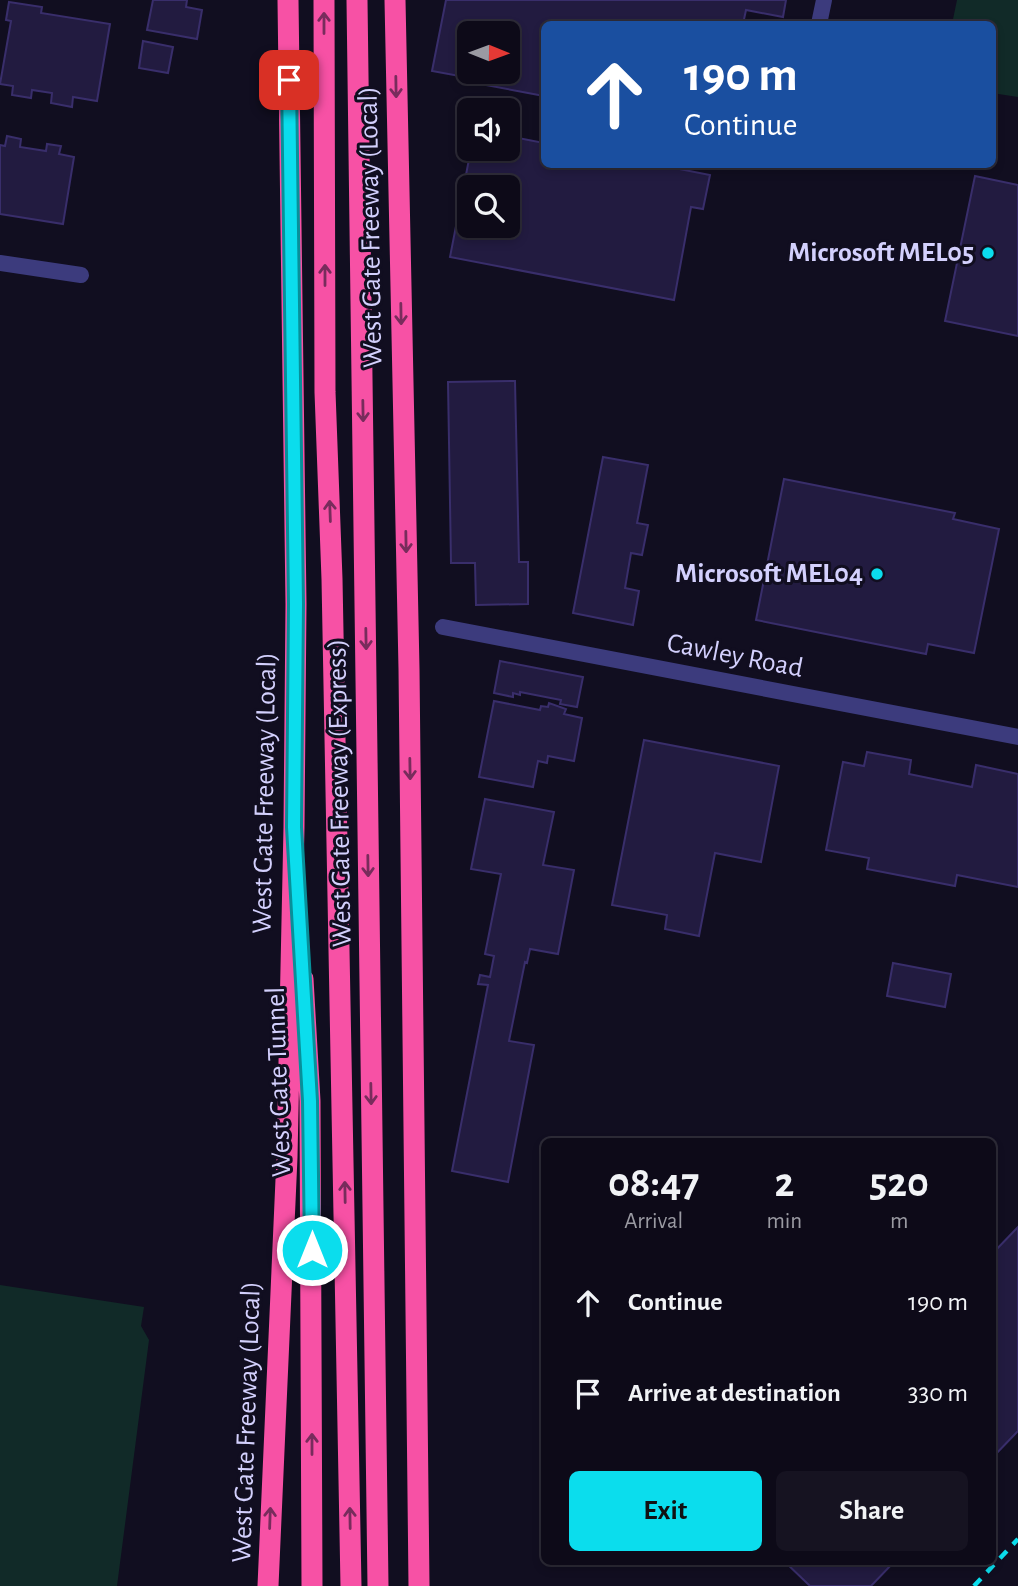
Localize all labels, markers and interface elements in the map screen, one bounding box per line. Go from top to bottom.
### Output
one-way arrow [317,11,331,34]
north arrow [457,21,520,84]
map controls [457,21,520,238]
icon: ahead [569,49,660,140]
pin [259,50,319,110]
text: 190 m [684,51,798,100]
icon: arrive [270,61,308,99]
one-way arrow [389,75,403,98]
street label: West Gate Freeway (Local) [355,86,387,368]
button: sound [457,98,520,161]
text: Continue [684,109,797,141]
button: search [457,175,520,238]
place label: Microsoft MEL05 [788,239,974,267]
marker: Microsoft MEL05 [980,245,996,261]
one-way arrow [318,263,332,286]
one-way arrow [394,302,408,325]
one-way arrow [356,399,369,422]
one-way arrow [323,500,336,523]
one-way arrow [399,530,413,553]
place label: Microsoft MEL04 [675,560,863,588]
marker: Microsoft MEL04 [869,566,885,582]
one-way arrow [359,627,372,650]
street label: Cawley Road [665,629,805,683]
street label: West Gate Freeway (Express) [323,638,357,948]
street label: West Gate Freeway (Local) [249,652,281,934]
one-way arrow [403,757,417,780]
one-way arrow [362,854,375,877]
street label: West Gate Tunnel [262,986,296,1178]
one-way arrow [365,1082,378,1105]
text: 08:47 [608,1162,699,1204]
text: 2 [774,1162,794,1204]
text: 520 [869,1162,929,1204]
one-way arrow [338,1181,351,1204]
text: Arrival [624,1210,683,1233]
text: min [766,1210,802,1233]
text: m [890,1210,908,1233]
position arrow [275,1213,349,1287]
street label: West Gate Freeway (Local) [228,1281,266,1563]
icon: ahead [569,1284,607,1322]
text: Continue [628,1289,723,1315]
text: 190 m [908,1289,968,1315]
icon: arrive [569,1375,607,1413]
text: Arrive at destination [628,1380,841,1406]
text: 330 m [908,1380,968,1406]
one-way arrow [305,1433,319,1456]
button: Exit [569,1471,762,1551]
button: Share [776,1471,968,1551]
one-way arrow [264,1507,277,1530]
one-way arrow [343,1507,357,1530]

